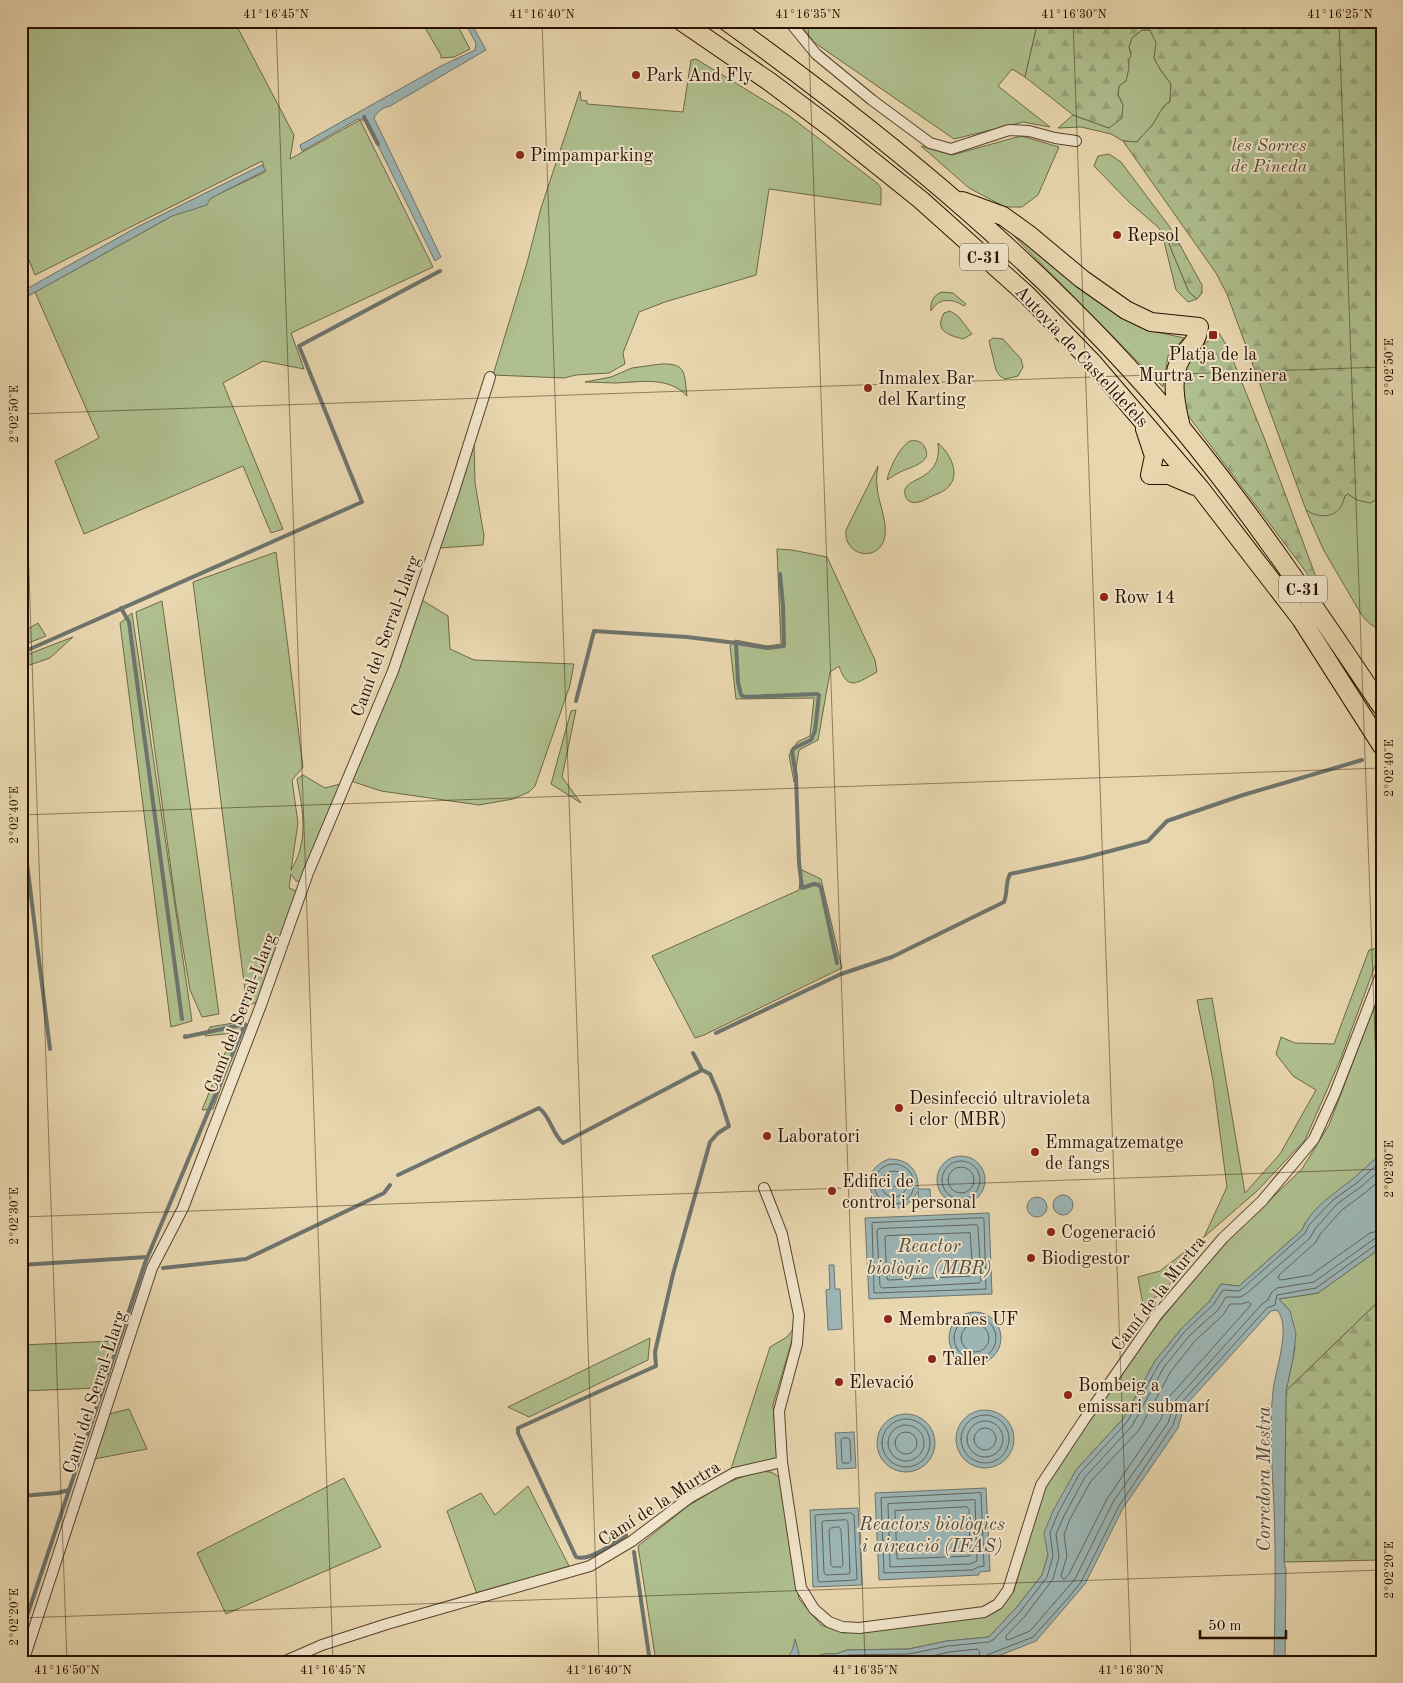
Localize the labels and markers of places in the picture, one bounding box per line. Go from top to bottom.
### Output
place label: Park And Fly [646,67,753,85]
marker: Park And Fly [630,69,642,81]
place label: Pimpamparking [530,147,653,165]
marker: Pimpamparking [514,149,526,161]
place label: Repsol [1127,227,1179,245]
marker: Repsol [1111,229,1123,241]
marker: Platja de la Murtra - Benzinera [1207,329,1219,341]
place label: Platja de la Murtra - Benzinera [1139,346,1288,385]
place label: Inmalex Bar del Karting [878,370,975,409]
marker: Inmalex Bar del Karting [862,382,874,394]
place label: Row 14 [1114,589,1175,607]
marker: Row 14 [1098,591,1110,603]
place label: Desinfecció ultravioleta i clor (MBR) [909,1090,1091,1129]
marker: Desinfecció ultravioleta i clor (MBR) [893,1102,905,1114]
place label: Laboratori [777,1128,860,1146]
marker: Laboratori [761,1130,773,1142]
place label: Emmagatzematge de fangs [1045,1134,1184,1173]
marker: Emmagatzematge de fangs [1029,1146,1041,1158]
place label: Edifici de control i personal [842,1173,976,1212]
marker: Edifici de control i personal [826,1185,838,1197]
place label: Cogeneració [1061,1224,1156,1242]
marker: Cogeneració [1045,1226,1057,1238]
place label: Biodigestor [1041,1250,1131,1268]
marker: Biodigestor [1025,1252,1037,1264]
place label: Membranes UF [898,1311,1018,1329]
marker: Membranes UF [882,1313,894,1325]
place label: Taller [942,1351,989,1369]
marker: Taller [926,1353,938,1365]
place label: Elevació [849,1374,914,1392]
marker: Elevació [833,1376,845,1388]
place label: Bombeig a emissari submarí [1078,1377,1209,1416]
marker: Bombeig a emissari submarí [1062,1389,1074,1401]

